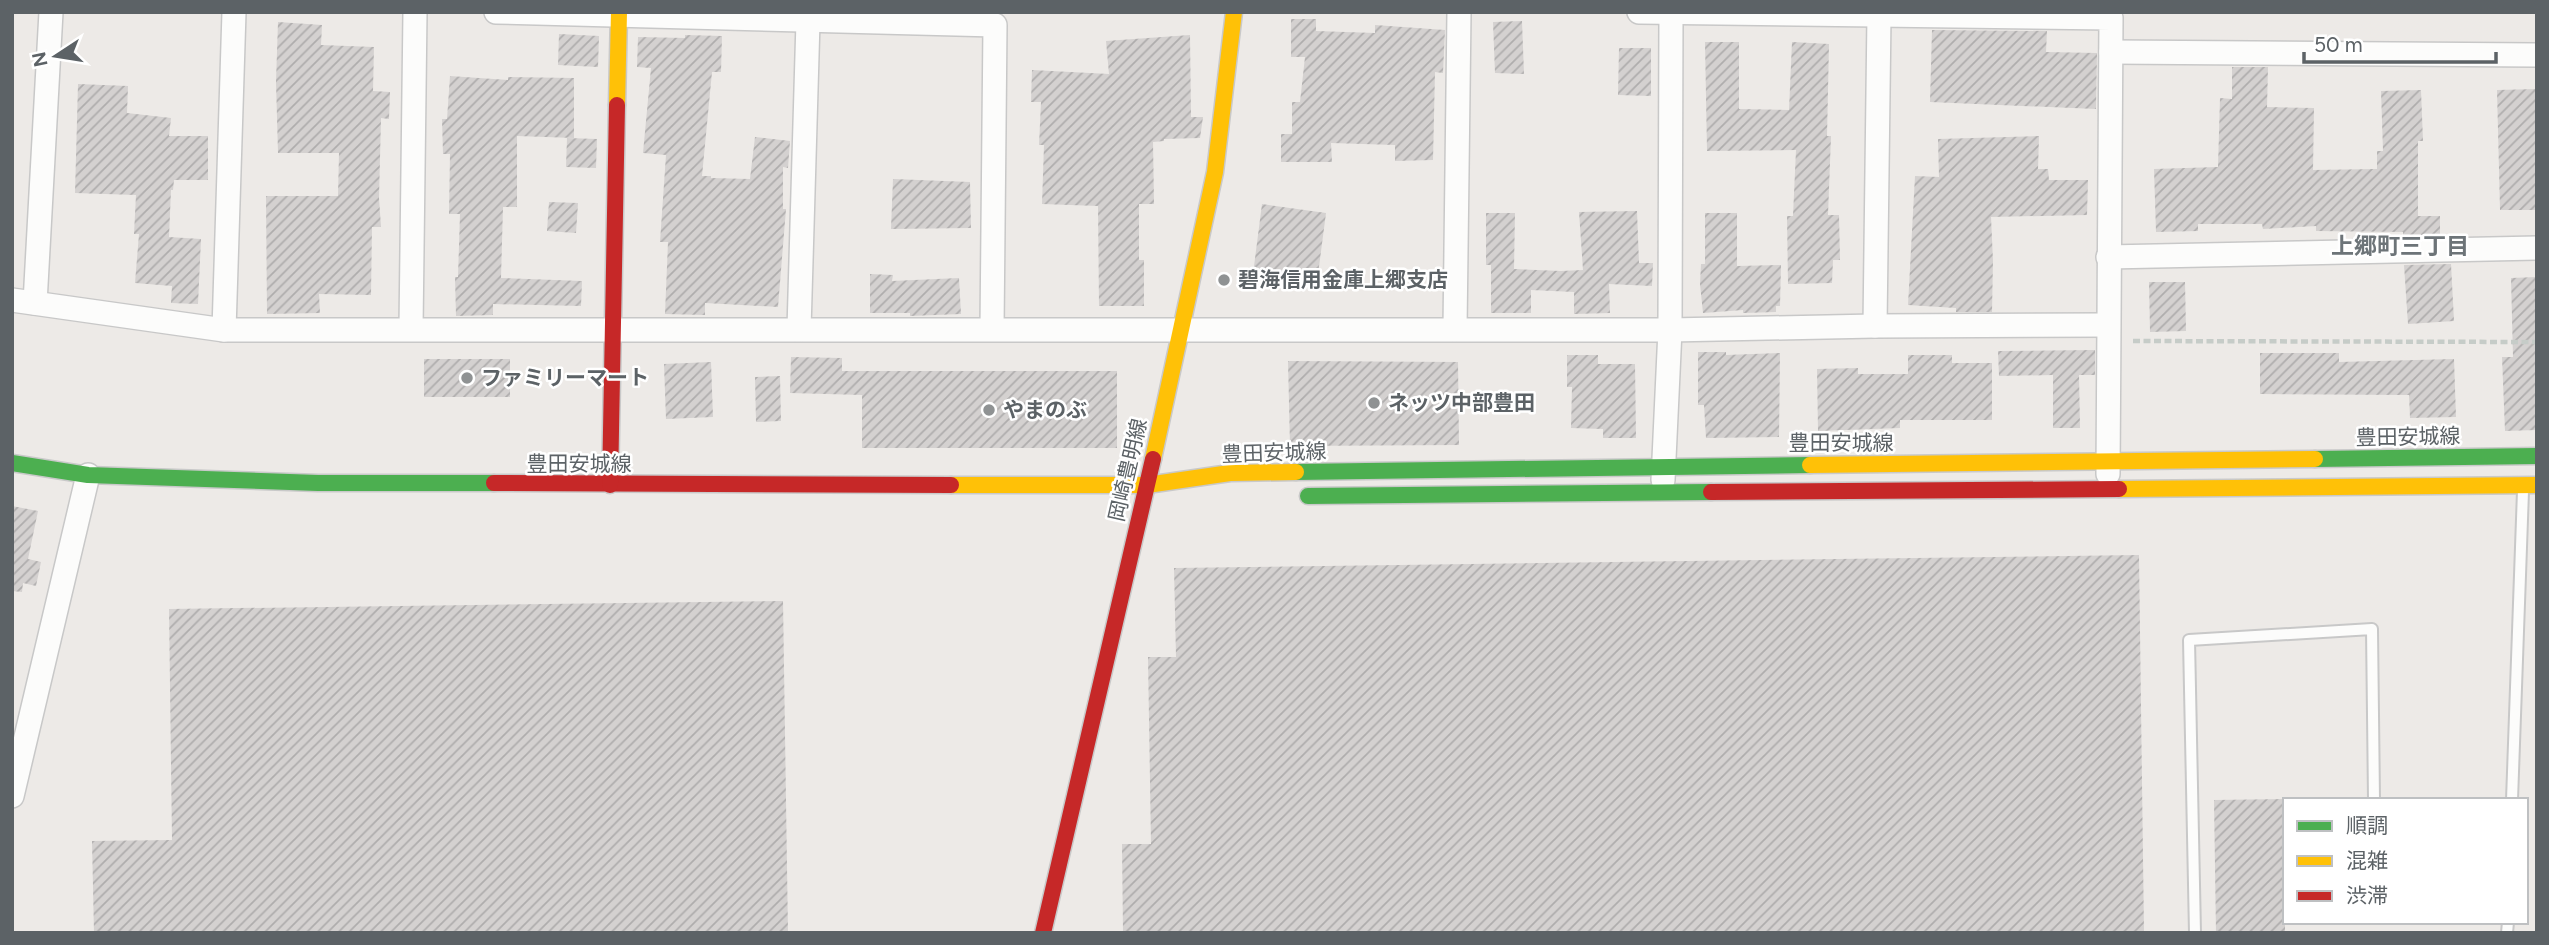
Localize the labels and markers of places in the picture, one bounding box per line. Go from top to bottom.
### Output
place label: 碧海信用金庫上郷支店 [1238,267,1448,292]
marker: 碧海信用金庫上郷支店 [1216,272,1232,288]
place label: ファミリーマート [481,365,649,390]
marker: ファミリーマート [459,370,475,386]
place label: ネッツ中部豊田 [1388,390,1535,415]
marker: ネッツ中部豊田 [1366,395,1382,411]
place label: やまのぶ [1003,397,1087,422]
marker: やまのぶ [981,402,997,418]

